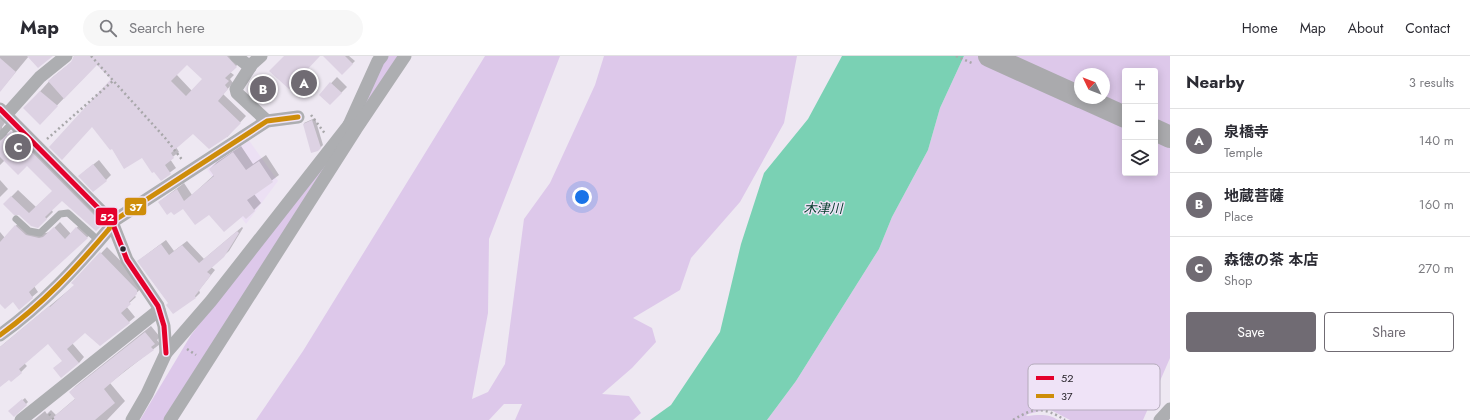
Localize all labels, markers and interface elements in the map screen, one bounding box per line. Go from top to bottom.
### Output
search box [83,10,363,46]
text: Map [20,14,59,41]
icon: search [97,17,119,39]
text: Search here [129,17,205,39]
text: Home [1242,18,1278,38]
text: Map [1300,18,1326,38]
text: About [1348,18,1383,38]
text: Contact [1405,18,1450,38]
pin: A [291,68,317,98]
north arrow [1074,68,1110,104]
map controls [1122,68,1158,176]
button: + [1122,68,1158,104]
text: Nearby [1186,70,1244,94]
text: 3 results [1409,73,1454,92]
pin: B [250,74,276,104]
button: − [1122,104,1158,140]
text: 泉橋寺 [1224,121,1269,143]
text: A [1194,131,1204,150]
text: 140 m [1419,131,1454,150]
pin: C [5,132,31,162]
button: layers [1122,140,1158,176]
text: Temple [1224,143,1263,162]
text: 地蔵菩薩 [1224,185,1284,207]
your location [572,187,592,207]
text: B [1195,195,1203,214]
text: 160 m [1419,195,1454,214]
line badge: 37 [124,197,147,216]
text: 37 [129,199,143,215]
water label: 木津川 [803,199,844,218]
line badge: 52 [95,207,118,226]
text: Place [1224,207,1253,226]
text: 52 [100,209,114,225]
unlabelled marker [118,244,128,254]
text: 森徳の茶 本店 [1224,249,1319,271]
text: C [1194,259,1204,278]
text: 270 m [1418,259,1454,278]
text: Shop [1224,271,1252,290]
button: Save [1186,312,1316,352]
button: Share [1324,312,1454,352]
legend [1028,364,1160,410]
text: 52 [1061,370,1073,386]
text: 37 [1061,388,1073,404]

